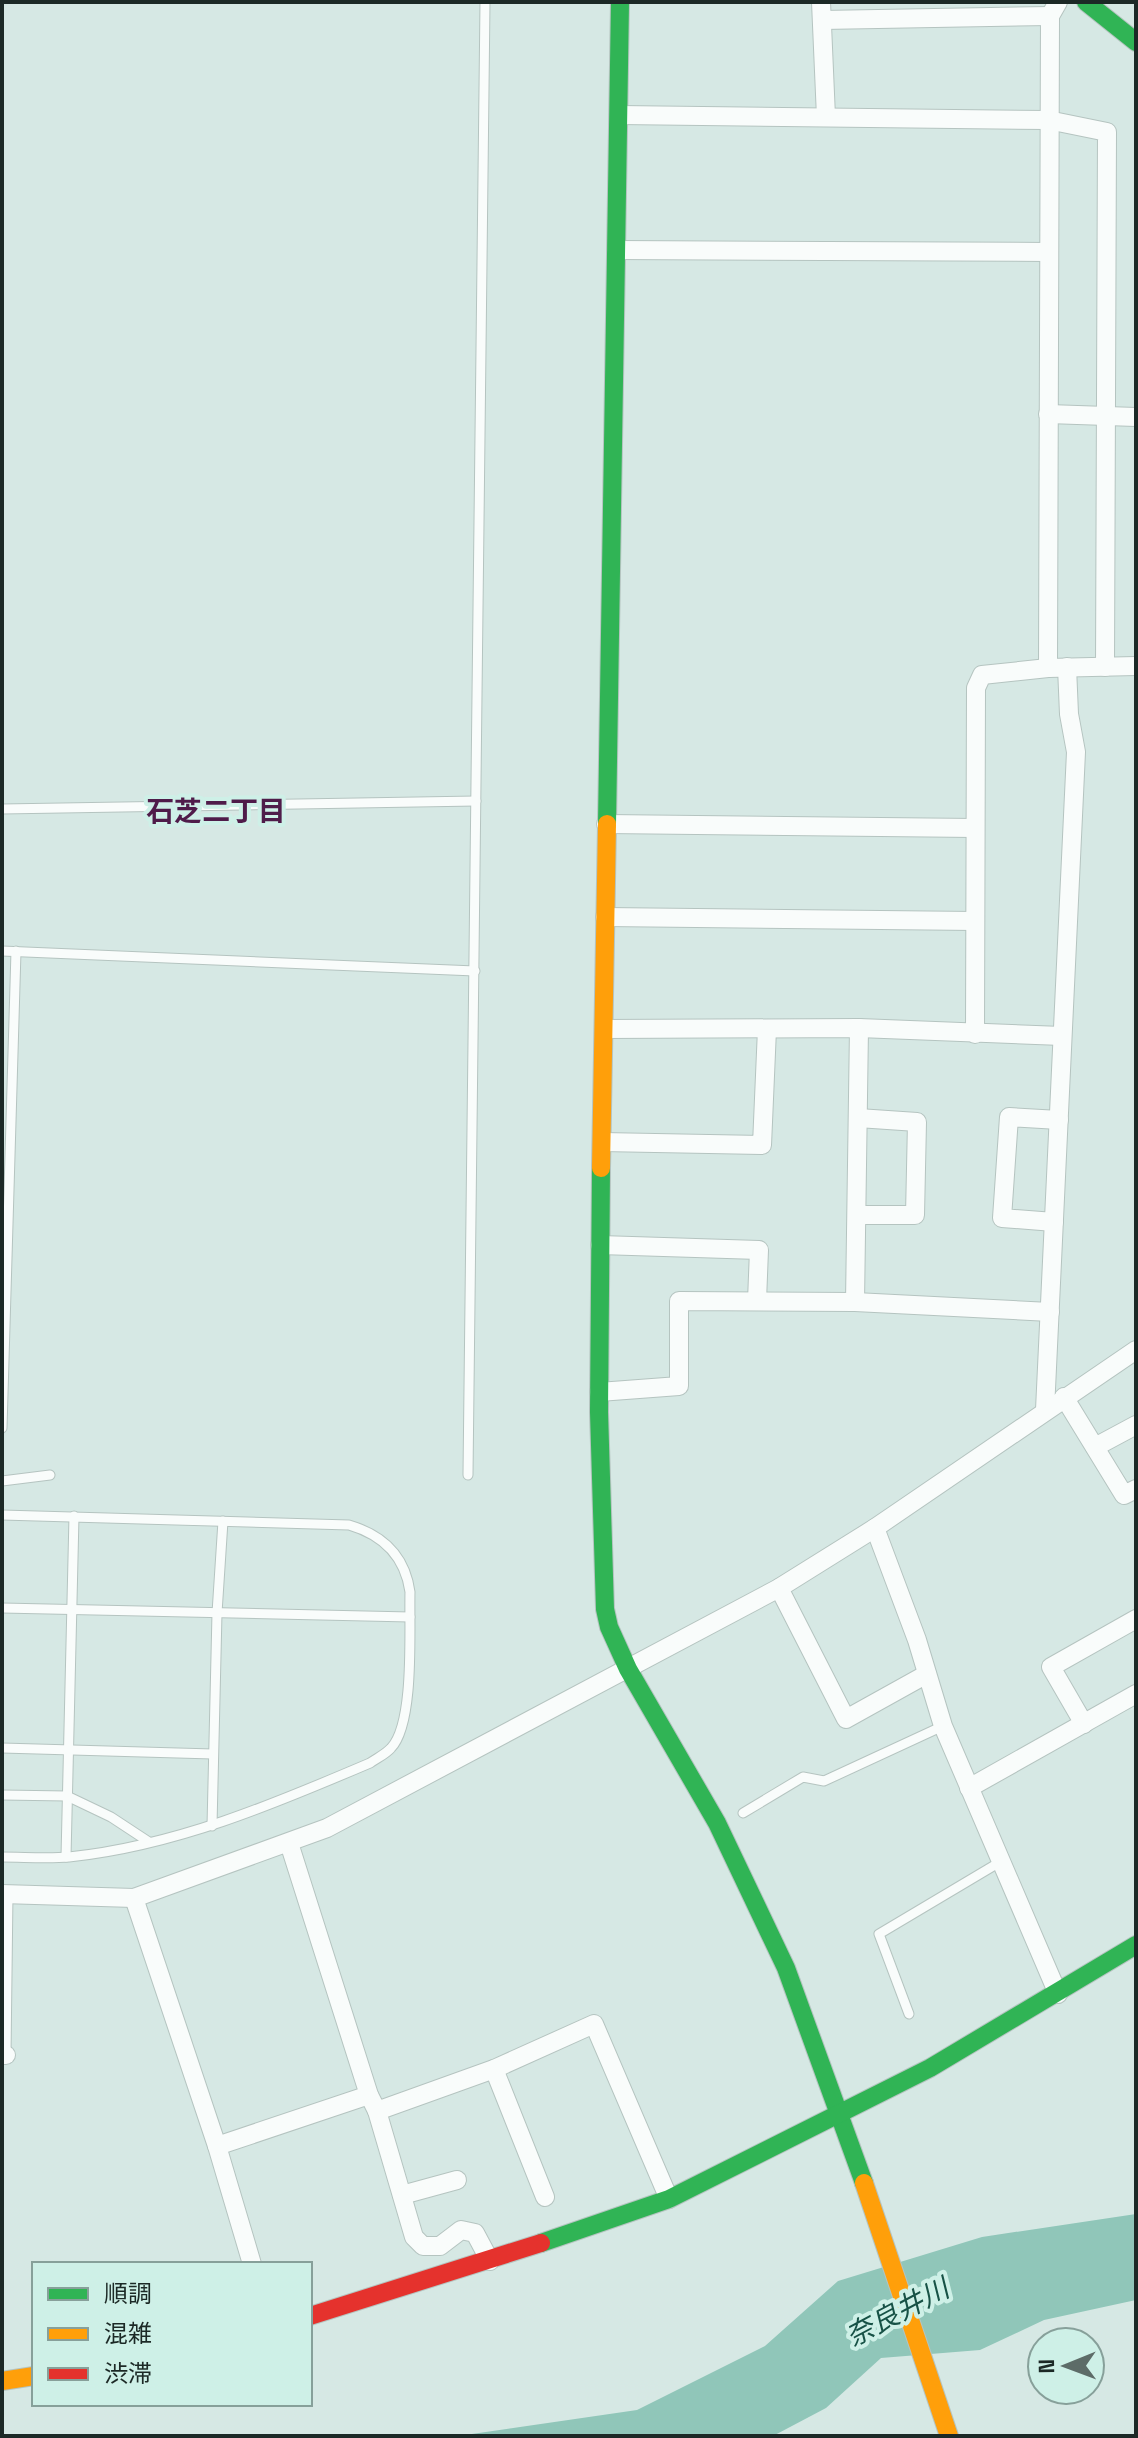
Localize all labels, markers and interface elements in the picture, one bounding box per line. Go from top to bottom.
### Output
district label: 石芝二丁目 [146,793,286,829]
legend [32,2262,312,2406]
water label: 奈良井川 [839,2268,958,2354]
text: 順調 [104,2278,152,2309]
text: 混雑 [104,2318,152,2349]
north arrow [1026,2326,1106,2406]
text: 渋滞 [104,2358,152,2389]
text: N [1032,2359,1060,2374]

